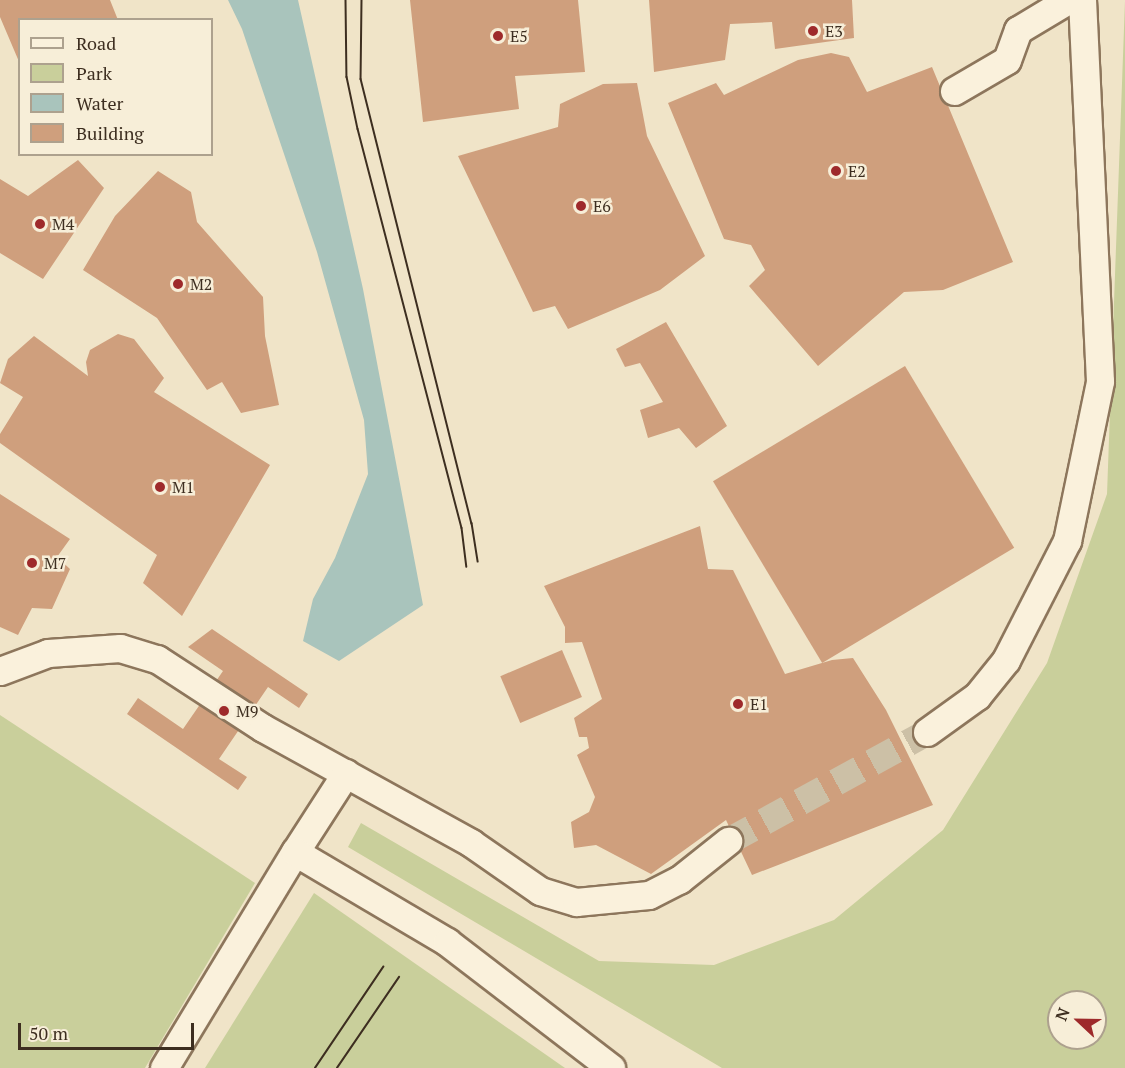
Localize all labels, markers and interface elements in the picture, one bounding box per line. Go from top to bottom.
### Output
legend [18,18,213,156]
place label: E3 [825,21,843,41]
marker: E3 [806,24,820,38]
place label: E5 [510,26,528,46]
marker: E5 [491,29,505,43]
text: Road [76,31,116,55]
text: Park [76,61,112,85]
text: Water [76,91,123,115]
text: Building [76,121,144,145]
place label: E2 [848,161,866,181]
marker: E2 [829,164,843,178]
place label: E6 [593,196,611,216]
marker: E6 [574,199,588,213]
place label: M4 [52,214,74,234]
marker: M4 [33,217,47,231]
place label: M2 [190,274,212,294]
marker: M2 [171,277,185,291]
place label: M1 [172,477,194,497]
marker: M1 [153,480,167,494]
place label: M7 [44,553,66,573]
marker: M7 [25,556,39,570]
place label: E1 [750,694,768,714]
marker: E1 [731,697,745,711]
place label: M9 [236,701,258,721]
marker: M9 [217,704,231,718]
north arrow [1047,990,1107,1050]
text: N [1050,1004,1075,1024]
scale bar [21,1011,196,1049]
text: 50 m [29,1021,68,1045]

